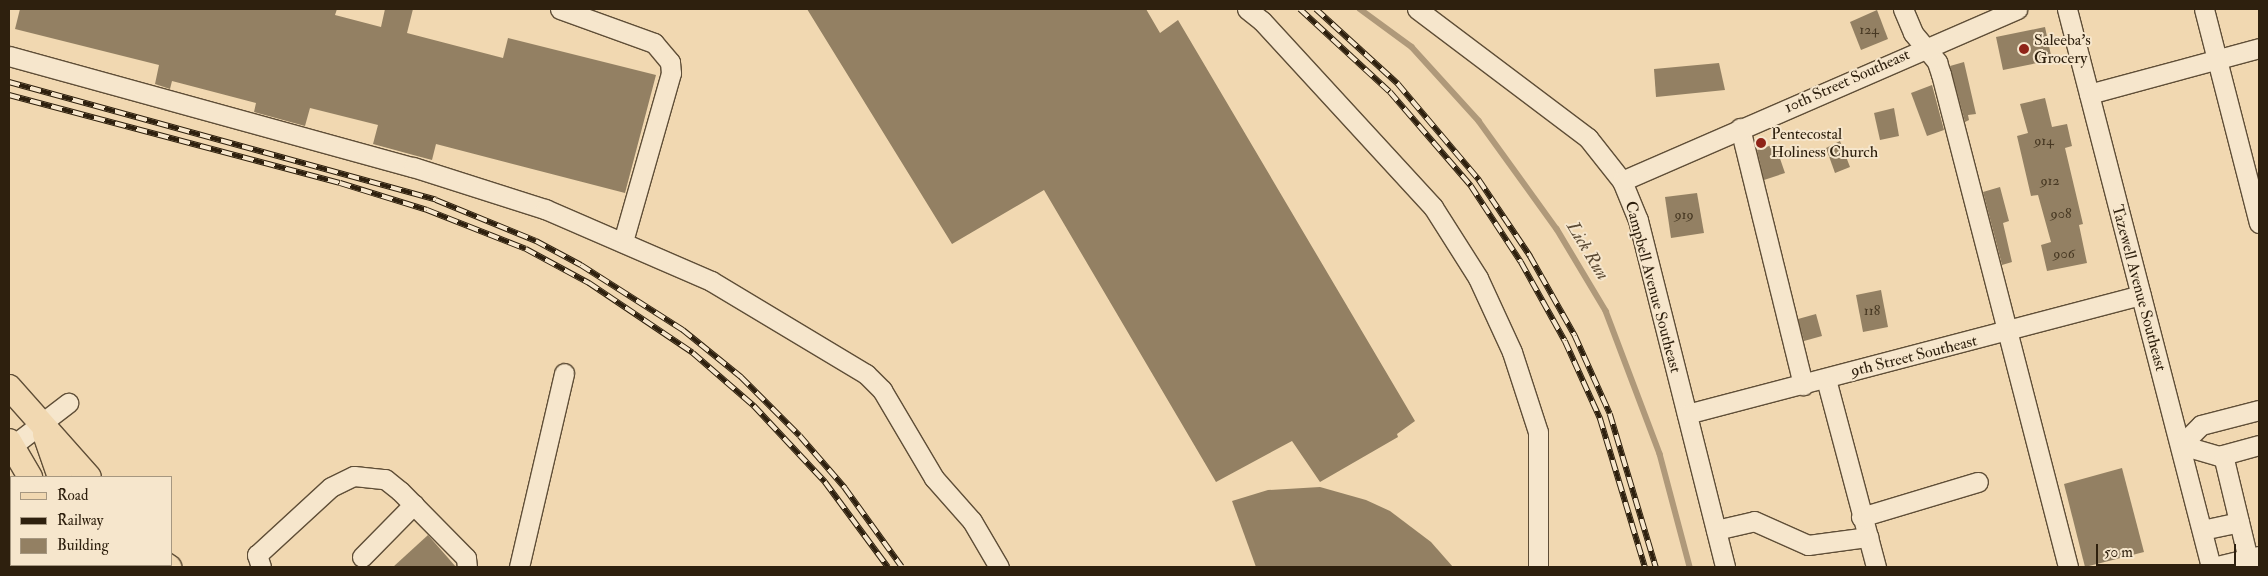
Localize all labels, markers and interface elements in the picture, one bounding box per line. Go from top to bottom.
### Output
house number: 124 [1859,22,1879,38]
place label: Saleeba's Grocery [2034,30,2091,68]
marker: Saleeba's Grocery [2018,43,2030,55]
street label: 10th Street Southeast [1781,45,1913,117]
place label: Pentecostal Holiness Church [1771,124,1878,162]
house number: 914 [2034,133,2054,149]
marker: Pentecostal Holiness Church [1755,137,1767,149]
house number: 912 [2040,173,2060,189]
street label: Campbell Avenue Southeast [1621,199,1685,375]
street label: Tazewell Avenue Southeast [2108,203,2170,373]
house number: 908 [2051,206,2071,222]
house number: 919 [1674,207,1694,223]
water label: Lick Run [1561,218,1613,284]
house number: 906 [2053,246,2075,262]
house number: 118 [1864,303,1880,319]
street label: 9th Street Southeast [1849,331,1979,381]
legend [10,476,172,566]
text: Road [57,486,88,505]
text: Railway [57,511,103,530]
scale bar [2098,534,2238,566]
text: Building [57,536,109,555]
text: 50 m [2104,543,2133,562]

